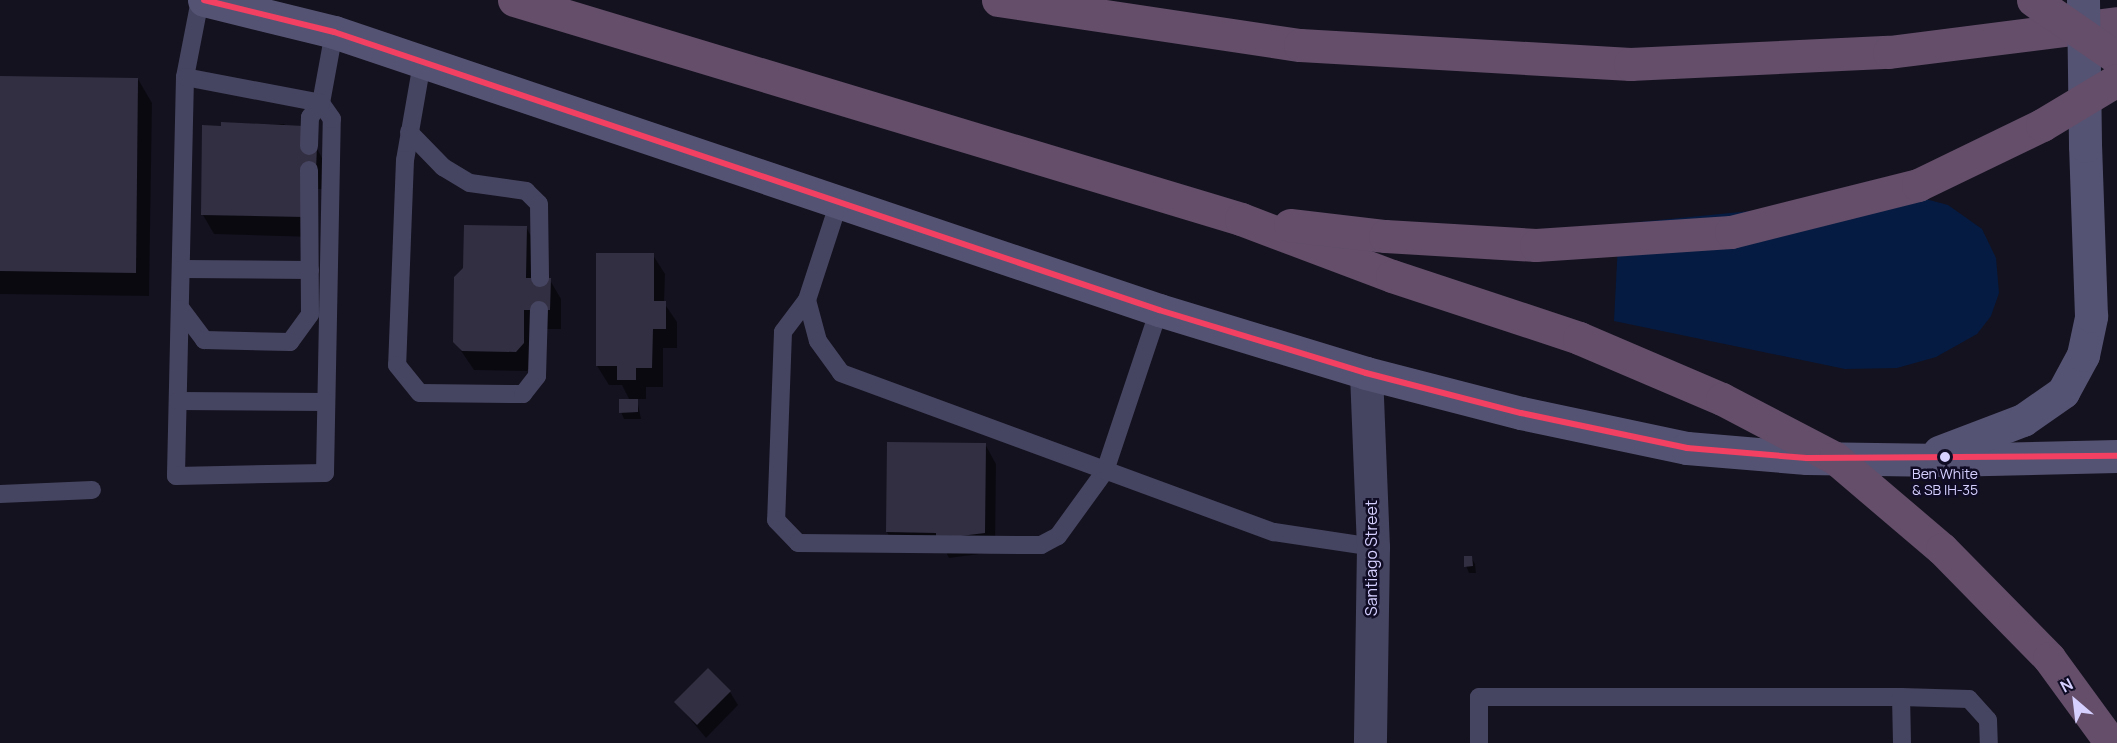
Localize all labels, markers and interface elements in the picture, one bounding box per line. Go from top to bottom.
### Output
marker: Ben White & SB IH-35 [1939,451,1951,463]
place label: Ben White & SB IH-35 [1912,466,1978,498]
street label: Santiago Street [1361,500,1381,616]
north arrow [2045,671,2105,731]
text: N [2056,673,2077,698]

